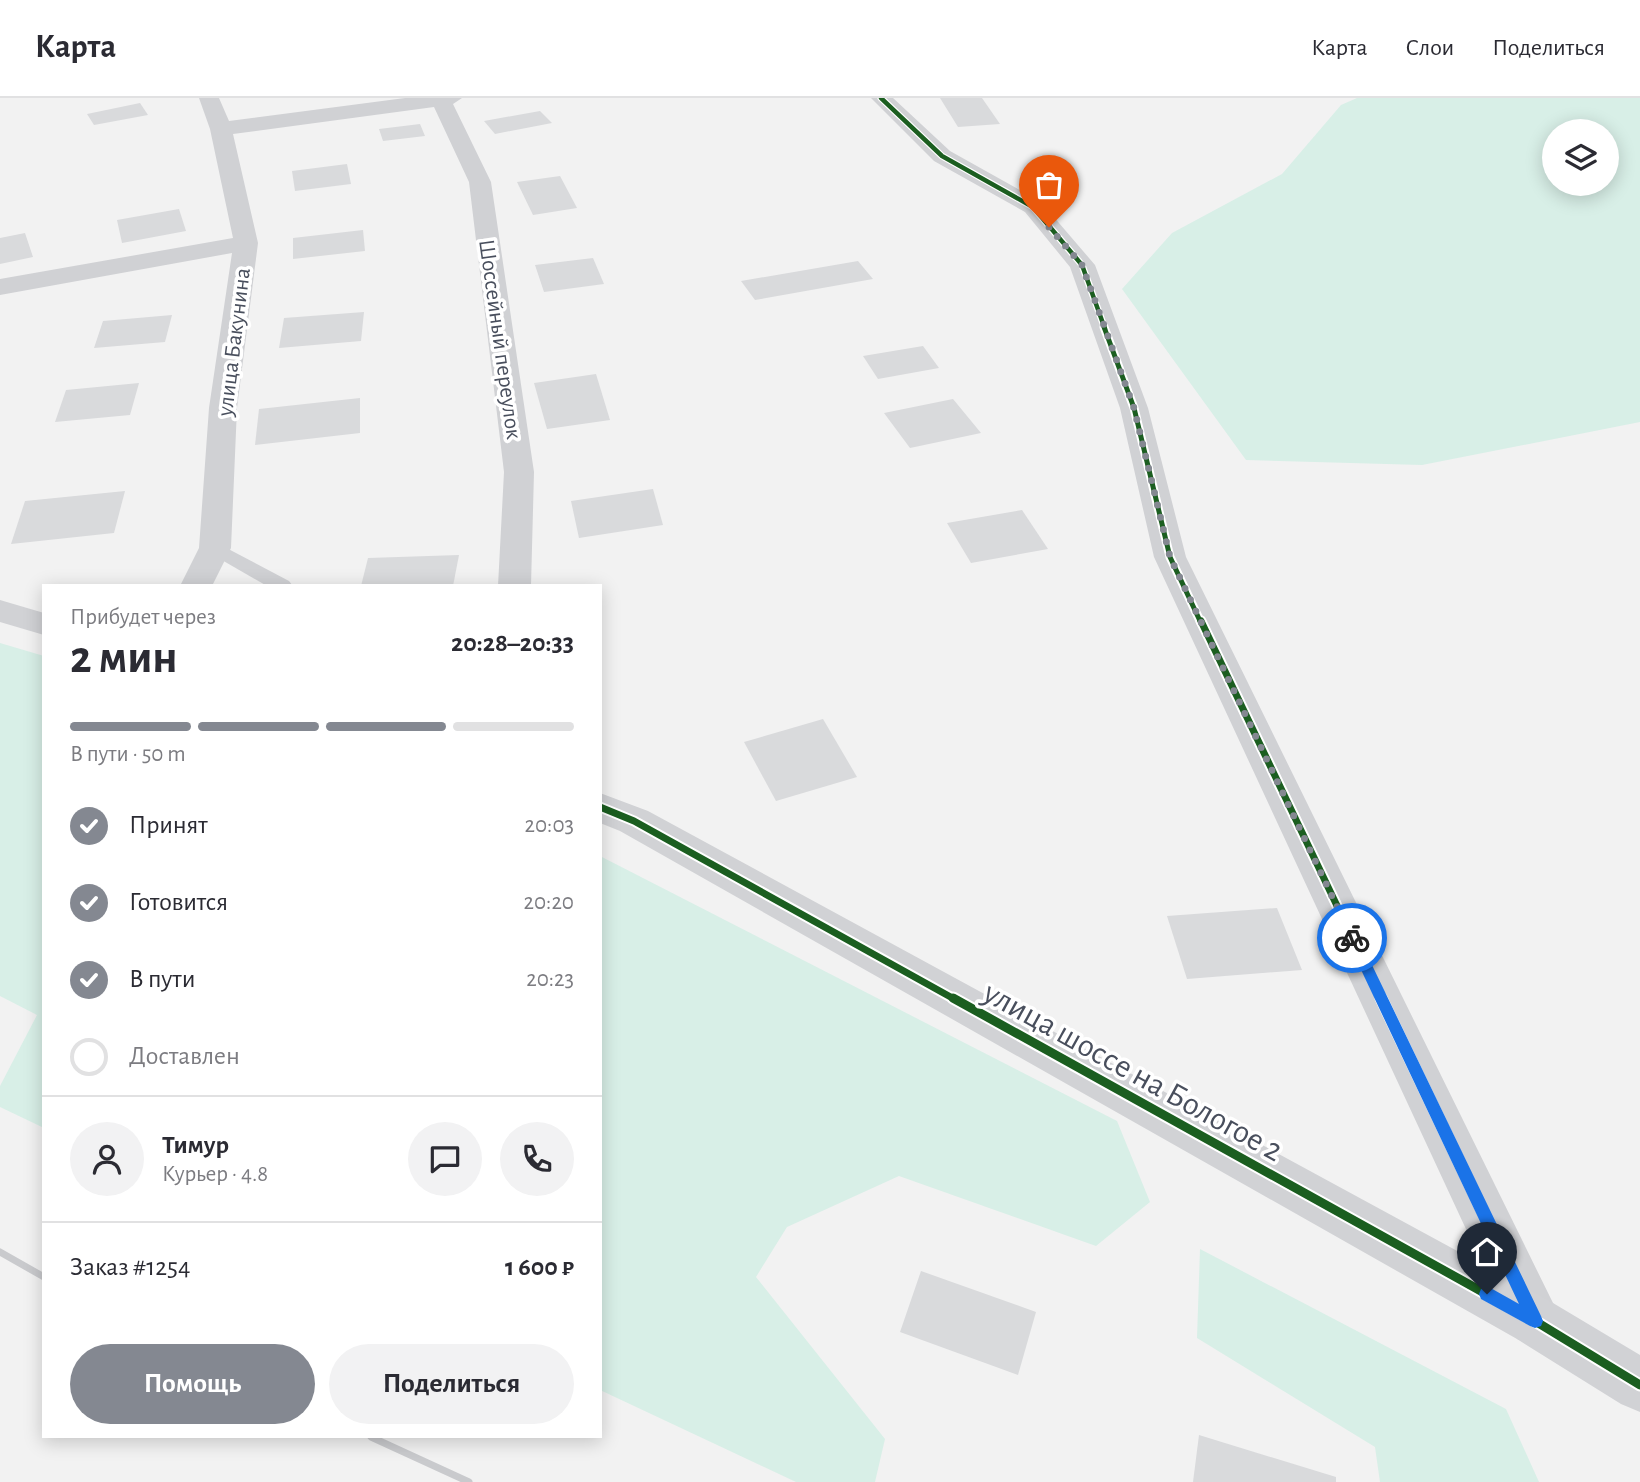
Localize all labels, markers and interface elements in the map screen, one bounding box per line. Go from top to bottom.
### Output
text: Карта [35,31,116,64]
text: Карта [1311,36,1367,60]
text: Слои [1405,36,1454,60]
text: Поделиться [1492,36,1605,60]
map controls [1542,119,1619,196]
button: layers [1542,119,1619,196]
pin [1019,155,1079,227]
icon: bag [1030,166,1068,204]
street label: Шоссейный переулок [474,238,525,441]
street label: улица Бакунина [214,267,255,419]
text: Прибудет через [70,606,216,629]
text: 20:28–20:33 [451,630,574,656]
text: 2 мин [70,635,178,681]
text: В пути · 50 m [70,743,186,766]
icon: check [70,807,108,845]
text: Принят [129,812,208,838]
text: 20:03 [525,814,574,837]
icon: check [70,884,108,922]
text: Готовится [129,889,228,915]
text: 20:20 [524,891,574,914]
courier [1317,903,1387,973]
icon: bike [1333,919,1371,957]
icon: check [70,961,108,999]
text: В пути [129,966,195,992]
text: 20:23 [526,968,574,991]
street label: улица шоссе на Бологое 2 [977,976,1288,1168]
text: Доставлен [129,1043,240,1069]
button: person [70,1122,144,1196]
button: chat [408,1122,482,1196]
button: phone [500,1122,574,1196]
text: Тимур [162,1132,229,1158]
text: Курьер · 4.8 [162,1163,268,1186]
pin [1457,1222,1517,1294]
icon: home [1468,1233,1506,1271]
text: Заказ #1254 [70,1254,190,1280]
text: 1 600 ₽ [505,1254,574,1280]
button: Помощь [70,1344,315,1424]
button: Поделиться [329,1344,574,1424]

